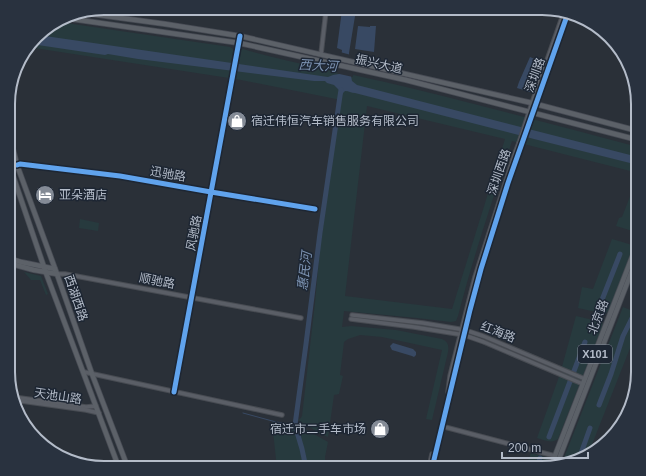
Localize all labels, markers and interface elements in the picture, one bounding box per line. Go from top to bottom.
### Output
street label: 振兴大道 [354,52,404,76]
street label: 深圳路 [522,56,548,94]
water label: 西大河 [298,57,341,74]
shop icon: 宿迁伟恒汽车销售服务有限公司 [226,110,248,132]
place label: 宿迁伟恒汽车销售服务有限公司 [251,114,419,128]
street label: 深圳西路 [485,147,513,197]
street label: 迅驰路 [149,164,187,184]
hotel icon: 亚朵酒店 [34,184,56,206]
place label: 亚朵酒店 [59,188,107,202]
street label: 风驰路 [184,214,204,252]
water label: 惠民河 [295,248,315,291]
street label: 顺驰路 [138,271,176,291]
street label: 西湖西路 [62,273,90,323]
street label: 北京路 [585,298,611,336]
street label: 红海路 [479,319,517,345]
road number: X101 [578,345,612,363]
street label: 天池山路 [33,386,83,406]
shop icon: 宿迁市二手车市场 [369,418,391,440]
place label: 宿迁市二手车市场 [270,422,366,436]
scale bar [502,434,588,460]
text: 200 m [508,441,541,455]

